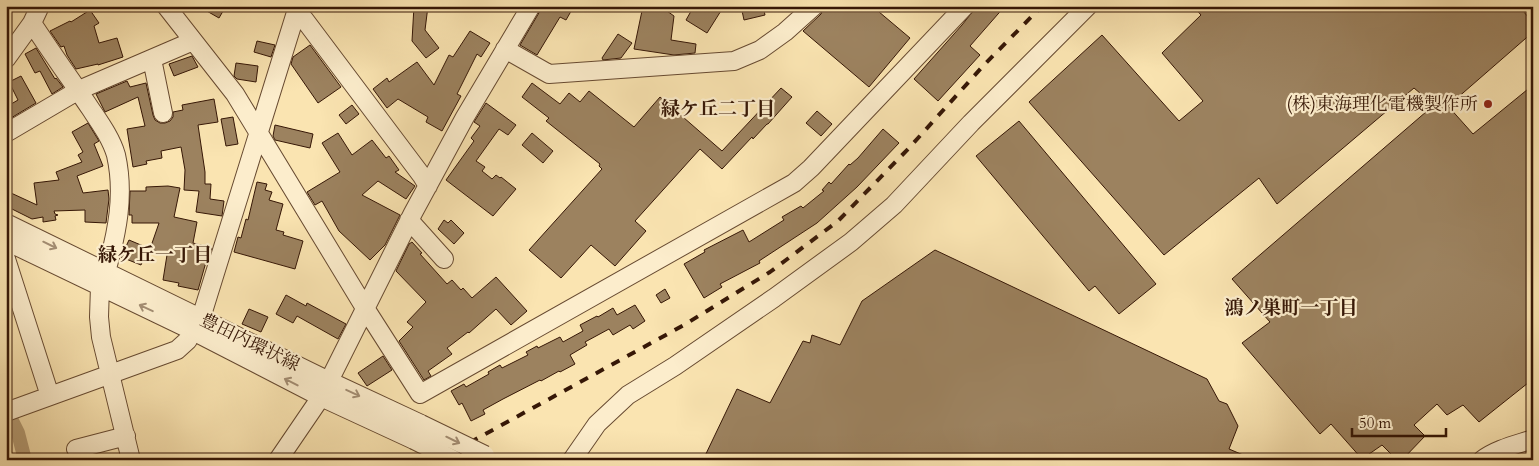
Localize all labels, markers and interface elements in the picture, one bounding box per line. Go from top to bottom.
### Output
place label: (株)東海理化電機製作所 [1287,92,1478,117]
district label: 緑ケ丘二丁目 [661,96,775,122]
marker: (株)東海理化電機製作所 [1482,98,1494,110]
one-way arrow [42,240,57,250]
district label: 緑ケ丘一丁目 [98,242,212,268]
district label: 鴻ノ巣町一丁目 [1224,295,1358,321]
one-way arrow [139,303,154,312]
street label: 豊田内環状線 [196,308,304,377]
one-way arrow [284,377,299,386]
one-way arrow [346,388,361,398]
scale bar [1352,406,1445,438]
text: 50 m [1359,413,1391,433]
one-way arrow [445,436,460,445]

